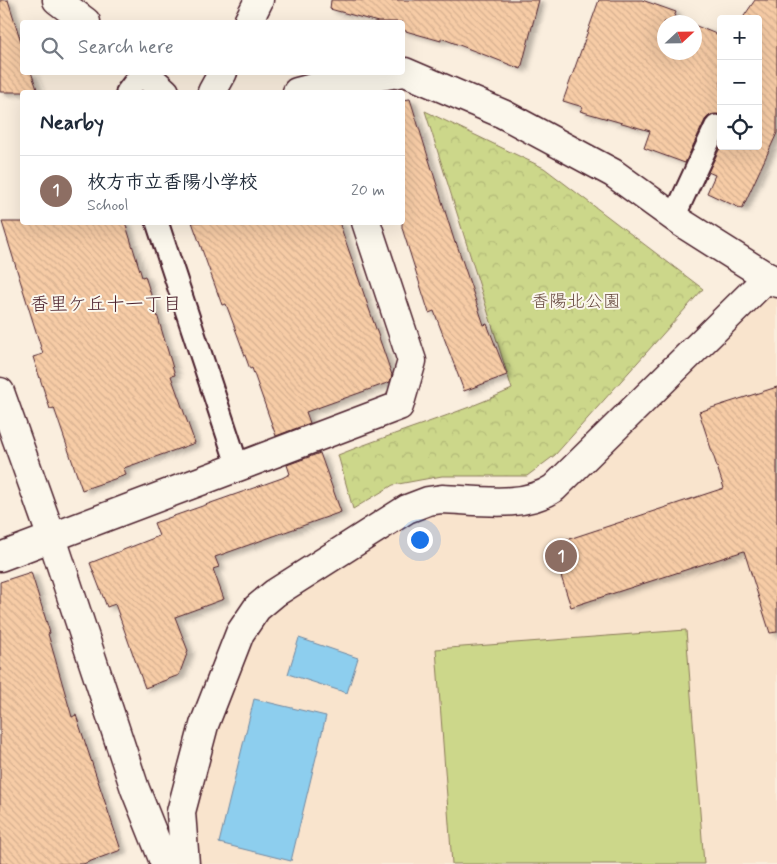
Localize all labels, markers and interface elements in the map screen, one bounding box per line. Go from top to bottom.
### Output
north arrow [657,15,702,60]
map controls [717,15,762,150]
button: + [717,15,762,60]
search box [20,20,405,75]
icon: search [38,34,66,62]
text: Search here [78,35,174,60]
button: − [717,60,762,105]
button: locate [717,105,762,150]
text: Nearby [40,109,104,137]
text: 枚方市立香陽小学校 [87,170,258,195]
text: 1 [52,180,60,201]
text: 20 m [351,180,385,201]
text: School [87,195,128,216]
park label: 香陽北公園 [531,290,621,314]
district label: 香里ケ丘十一丁目 [30,292,182,317]
your location [407,527,433,553]
pin: 1 [545,537,577,575]

